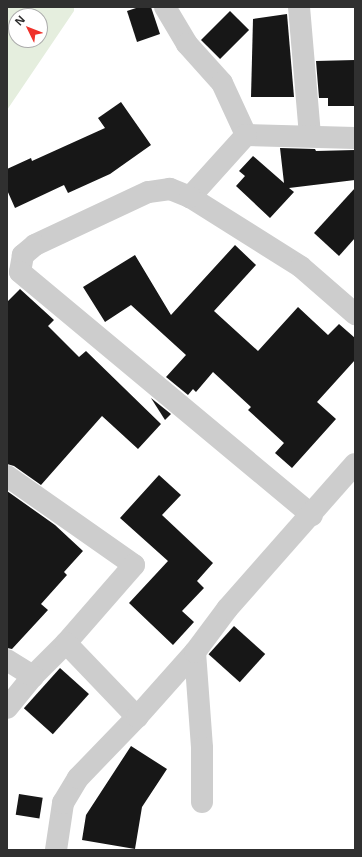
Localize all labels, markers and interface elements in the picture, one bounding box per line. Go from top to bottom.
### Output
north arrow [8,8,48,48]
text: N [11,12,28,29]

